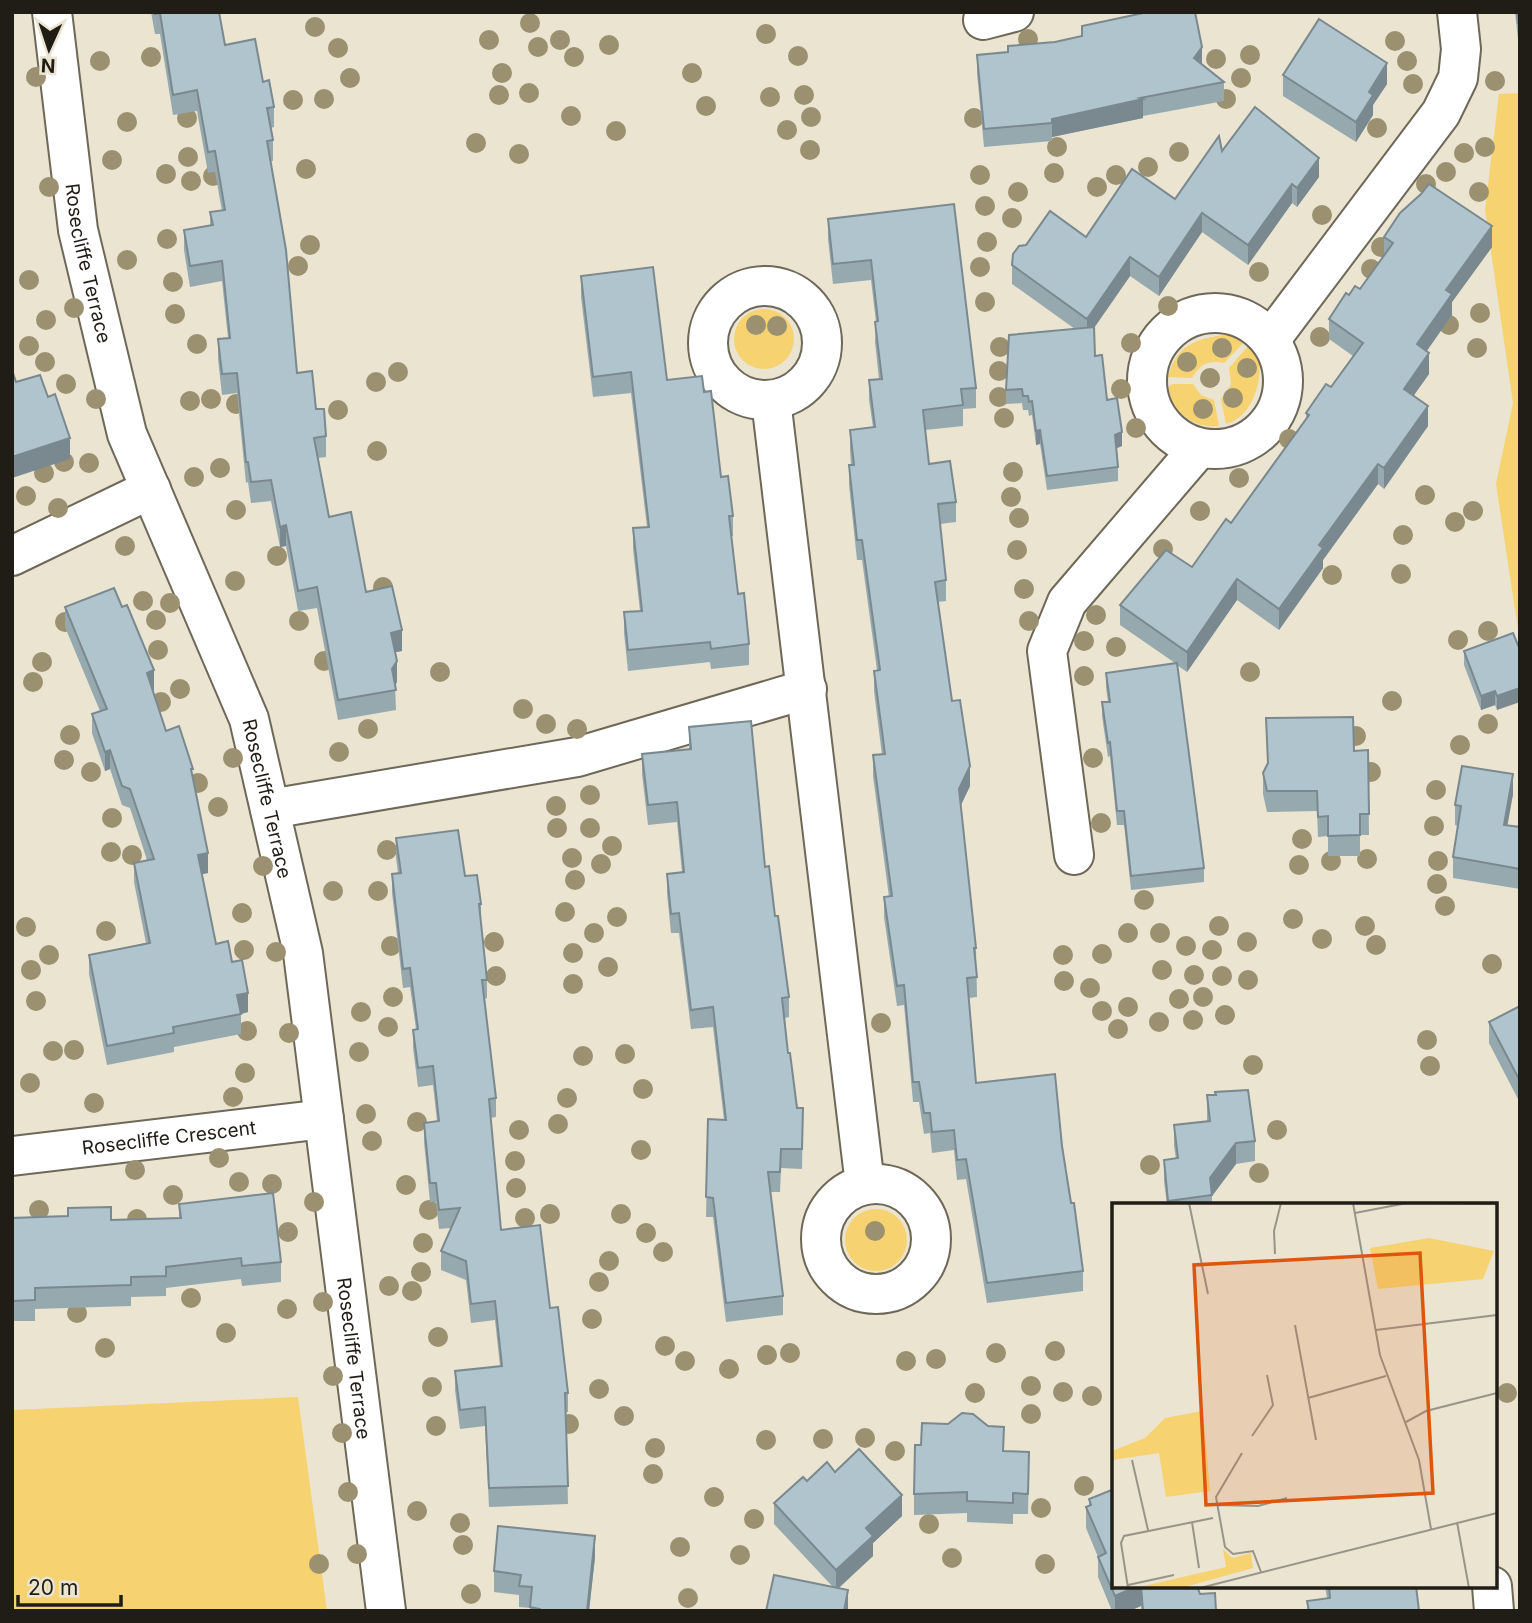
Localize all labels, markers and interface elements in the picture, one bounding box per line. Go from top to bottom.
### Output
north arrow [14,14,84,84]
text: N [40,54,56,77]
street label: Rosecliffe Terrace [61,182,116,345]
street label: Rosecliffe Terrace [237,717,296,881]
street label: Rosecliffe Crescent [81,1116,257,1160]
inset map [1112,1203,1497,1588]
street label: Rosecliffe Terrace [332,1276,375,1441]
scale bar [18,1564,121,1608]
text: 20 m [28,1575,78,1600]

